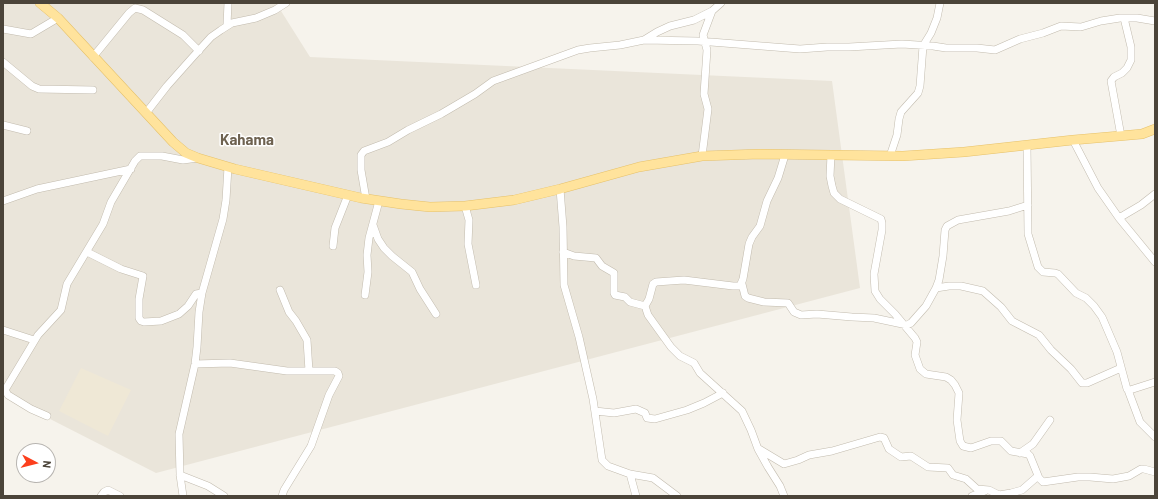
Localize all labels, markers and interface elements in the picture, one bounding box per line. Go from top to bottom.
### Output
district label: Kahama [220,131,274,149]
north arrow [16,443,56,483]
text: N [41,460,54,469]

